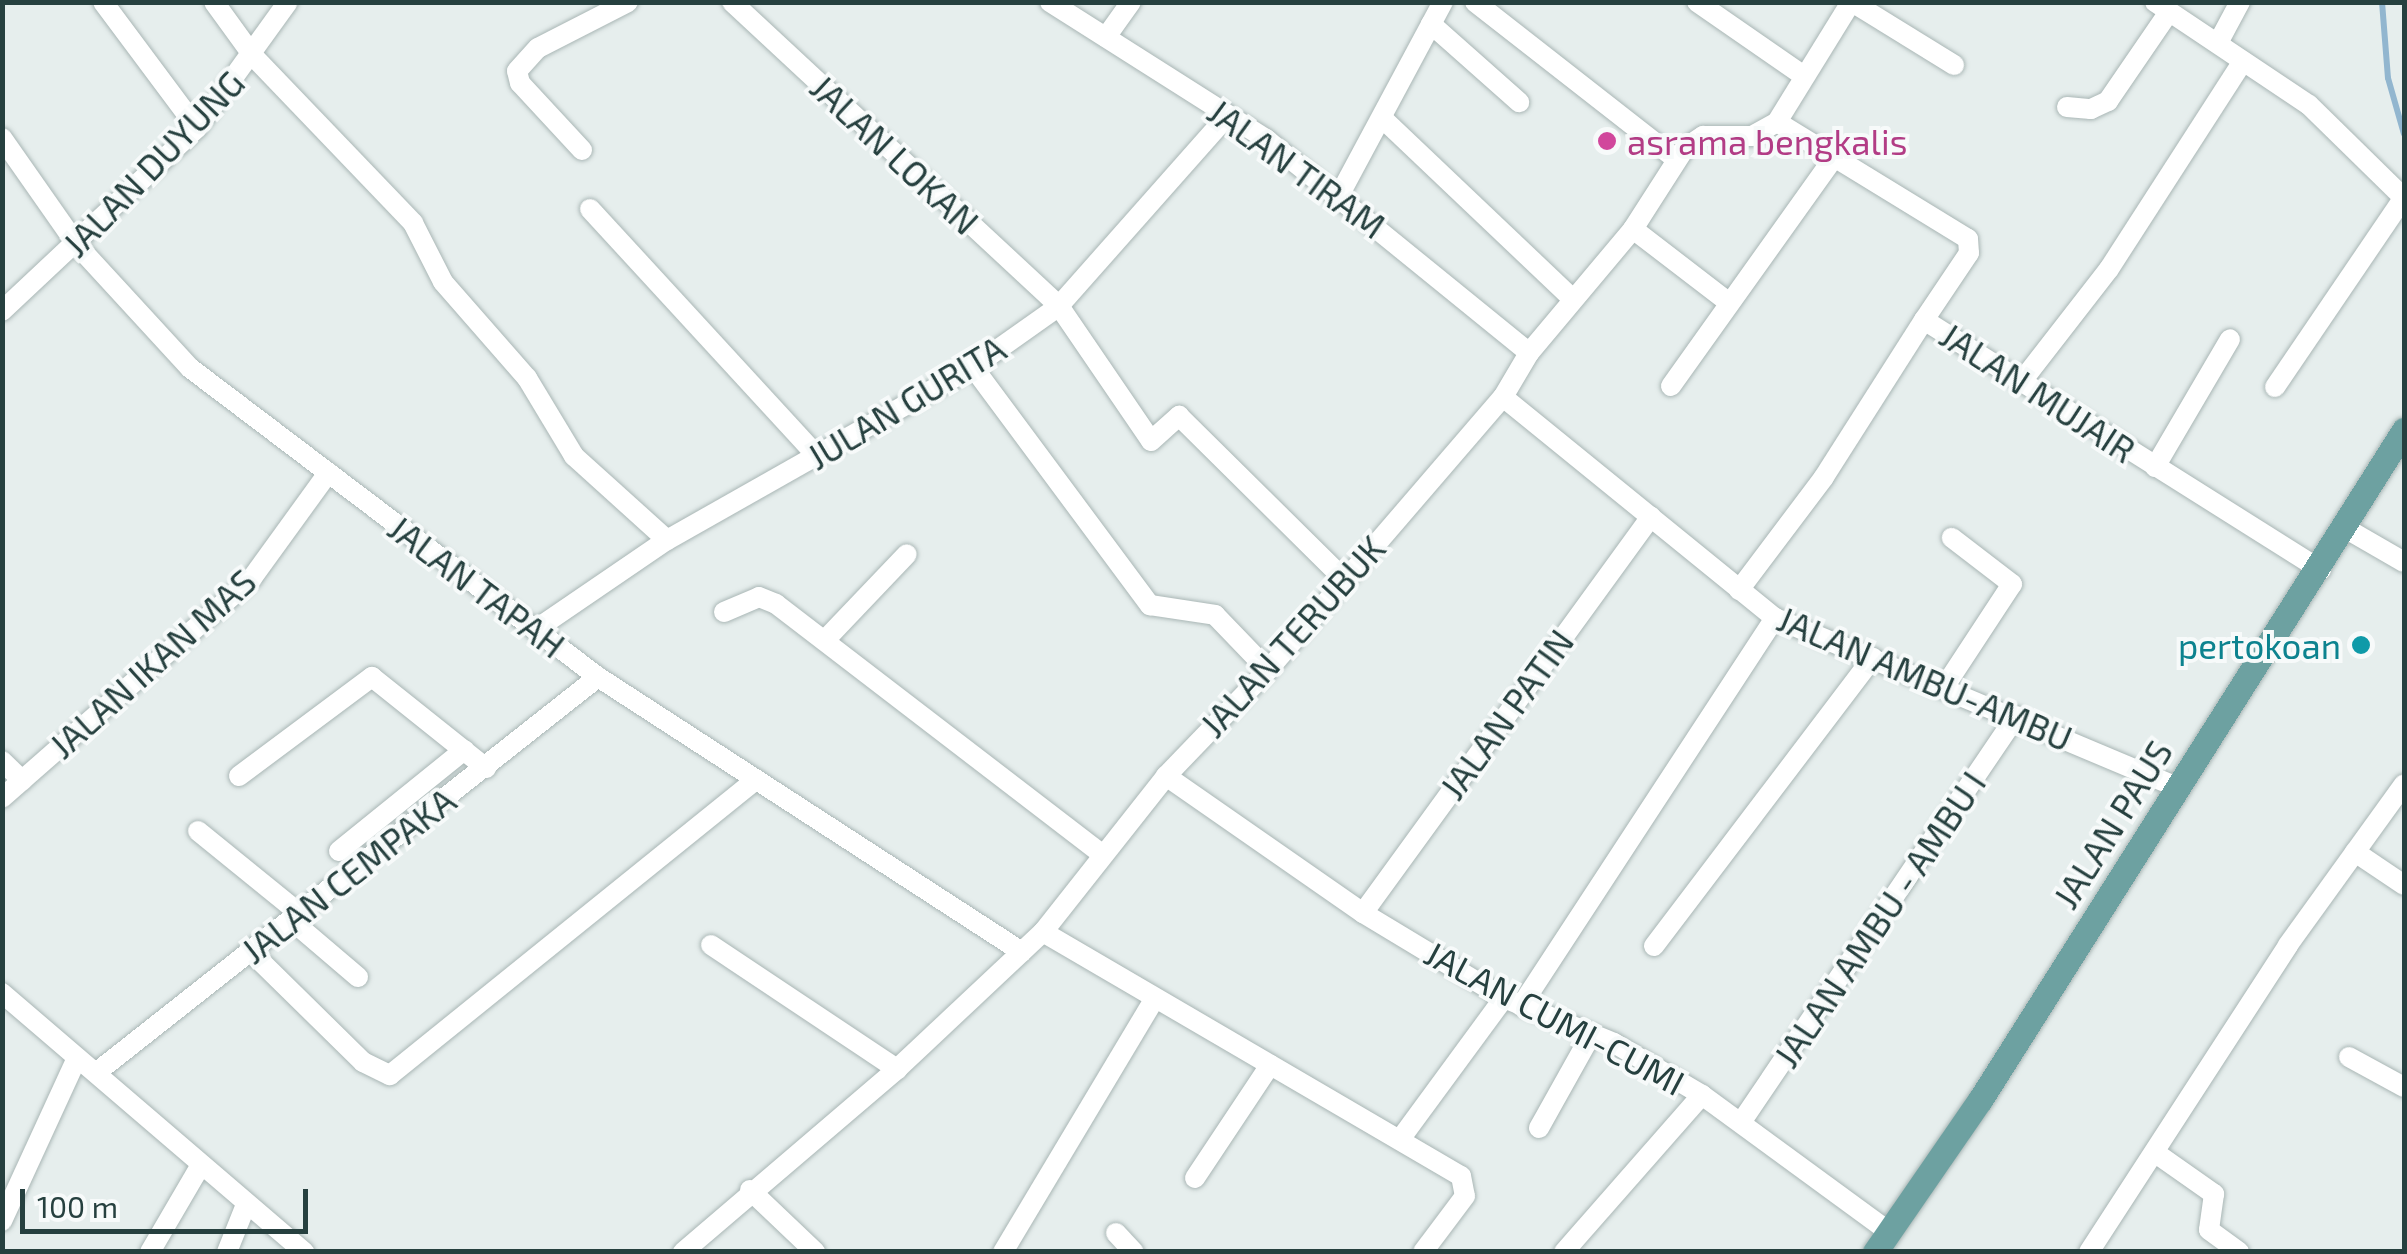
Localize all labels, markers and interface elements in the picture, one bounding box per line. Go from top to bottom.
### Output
street label: JALAN DUYUNG [54,61,252,265]
street label: JALAN LOKAN [802,66,988,242]
street label: JALAN TIRAM [1200,89,1394,247]
place label: asrama bengkalis [1627,120,1907,162]
marker: asrama bengkalis [1596,130,1618,152]
street label: JALAN MUJAIR [1933,313,2143,471]
street label: JULAN GURITA [799,326,1013,478]
street label: JALAN TAPAH [380,506,574,666]
street label: JALAN TERUBUK [1191,527,1393,745]
street label: JALAN IKAN MAS [41,560,263,766]
street label: JALAN AMBU-AMBU [1771,597,2079,759]
street label: JALAN PATIN [1430,621,1582,807]
place label: pertokoan [2178,624,2341,666]
marker: pertokoan [2350,634,2372,656]
street label: JALAN PAUS [2044,732,2180,916]
street label: JALAN AMBU - AMBU I [1764,763,1994,1075]
street label: JALAN CEMPAKA [233,778,463,972]
street label: JALAN CUMI-CUMI [1418,931,1692,1103]
scale bar [25,1169,312,1231]
text: 100 m [37,1188,118,1224]

